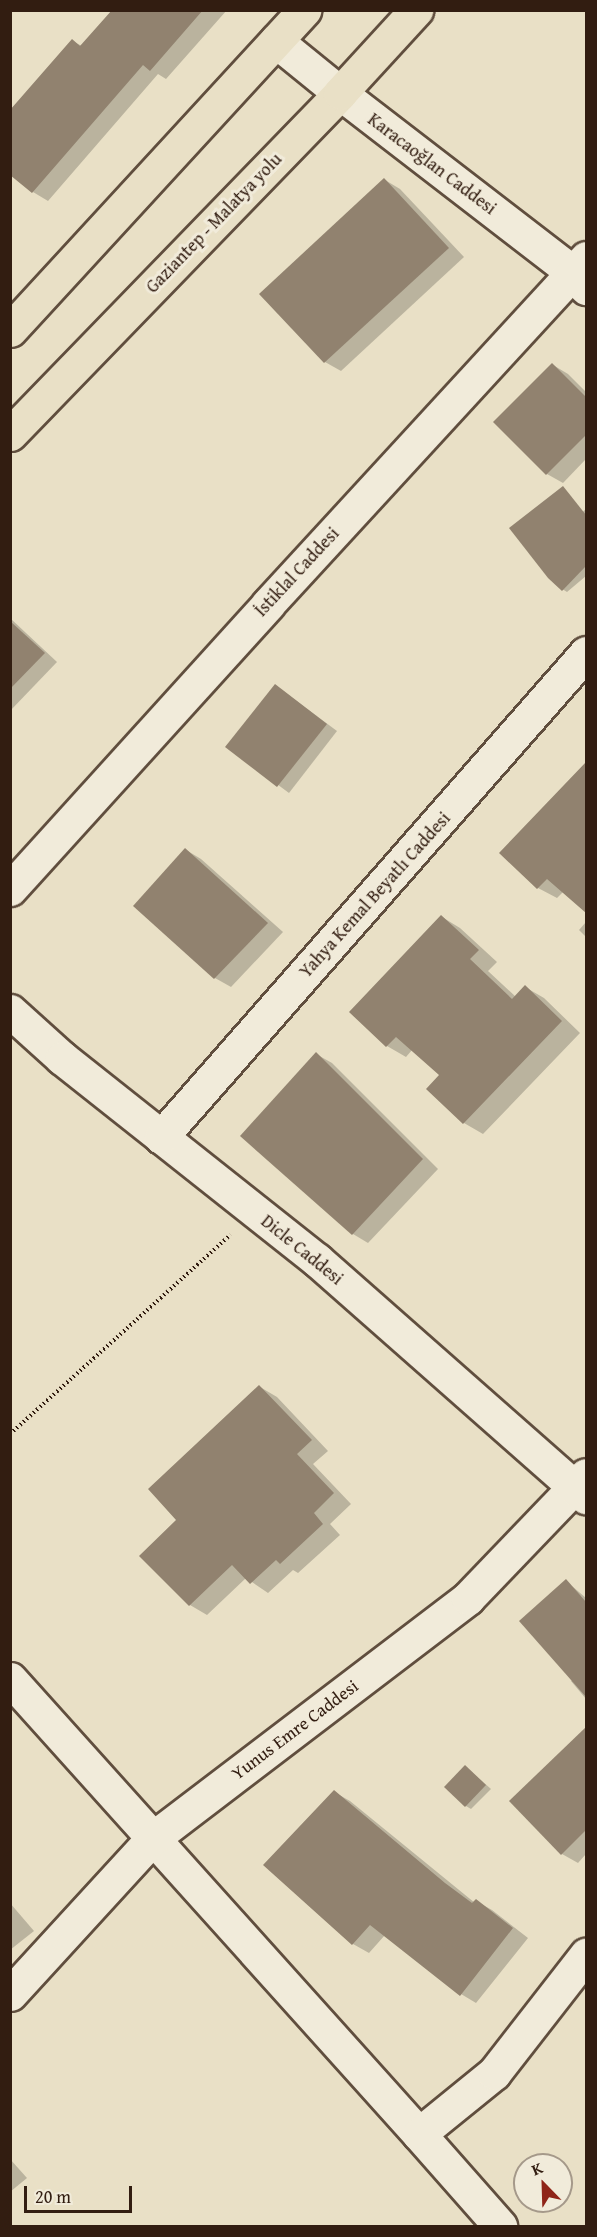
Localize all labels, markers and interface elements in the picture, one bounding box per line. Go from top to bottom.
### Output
street label: Karacaoğlan Caddesi [363,109,501,219]
street label: Gaziantep - Malatya yolu [142,149,286,297]
street label: İstiklal Caddesi [250,523,344,621]
street label: Yahya Kemal Beyatlı Caddesi [295,808,455,982]
street label: Dicle Caddesi [257,1210,347,1290]
street label: Yunus Emre Caddesi [227,1675,363,1785]
north arrow [513,2153,573,2213]
text: K [527,2155,546,2181]
scale bar [27,2174,135,2212]
text: 20 m [35,2183,71,2210]

